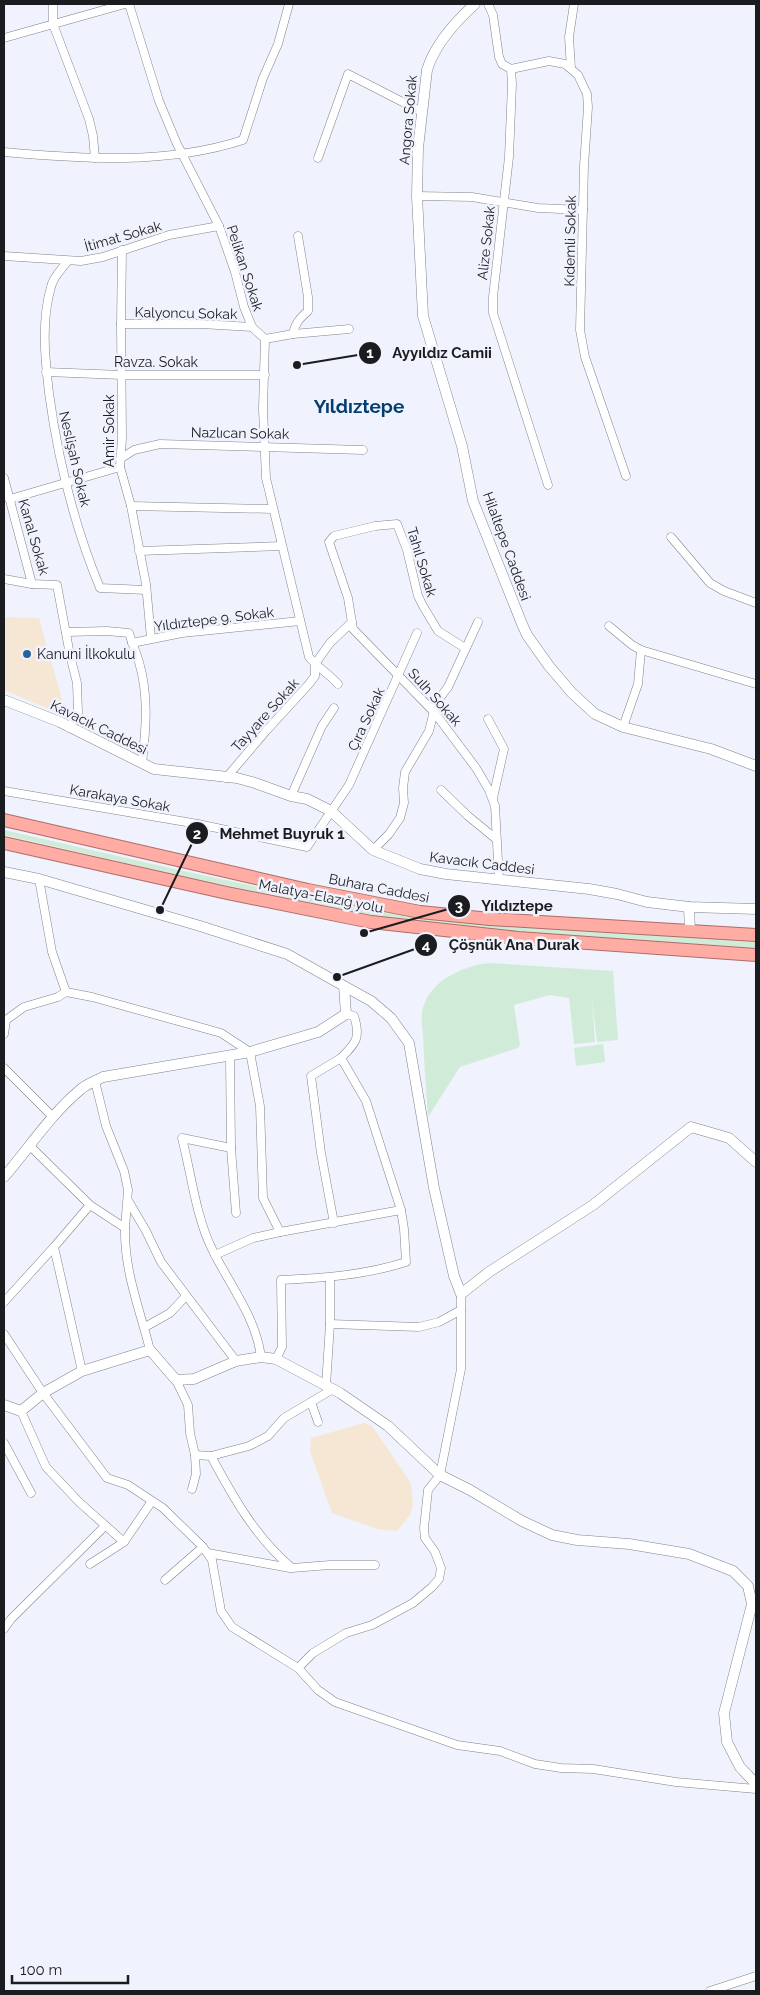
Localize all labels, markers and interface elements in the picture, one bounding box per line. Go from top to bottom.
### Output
street label: Angora Sokak [396,74,420,166]
street label: Kıdemli Sokak [561,195,579,287]
street label: Alize Sokak [474,205,498,281]
street label: İtimat Sokak [82,215,164,255]
street label: Pelikan Sokak [224,223,267,314]
street label: Kalyoncu Sokak [134,304,238,322]
callout: Ayyıldız Camii [358,338,502,368]
text: 1 [366,344,374,362]
text: Ayyıldız Camii [392,344,492,362]
street label: Ravza. Sokak [114,354,199,370]
street label: Amir Sokak [101,394,117,467]
district label: Yıldıztepe [314,395,404,417]
street label: Neslişah Sokak [56,409,94,509]
street label: Nazlıcan Sokak [191,424,290,442]
street label: Hilaltepe Caddesi [480,489,534,603]
street label: Kanal Sokak [15,497,53,578]
street label: Tahıl Sokak [404,525,440,599]
street label: Yıldıztepe 9. Sokak [153,604,275,634]
place label: Kanuni İlkokulu [37,644,135,662]
marker: Kanuni İlkokulu [21,648,33,660]
street label: Sulh Sokak [405,665,465,729]
street label: Tayyare Sokak [228,675,302,755]
street label: Çıra Sokak [344,684,388,753]
street label: Kavacık Caddesi [48,697,150,757]
street label: Karakaya Sokak [68,781,172,815]
callout: Mehmet Buyruk 1 [184,818,355,848]
text: 2 [193,825,201,843]
text: Mehmet Buyruk 1 [219,825,345,843]
street label: Kavacık Caddesi [429,849,535,877]
street label: Buhara Caddesi [327,870,431,906]
street label: Malatya-Elazığ yolu [257,876,385,916]
callout: Yıldıztepe [446,891,563,921]
text: 3 [455,897,463,915]
text: Yıldıztepe [481,897,553,915]
callout: Çöşnük Ana Durak [414,930,590,960]
text: 4 [422,936,431,954]
text: Çöşnük Ana Durak [449,936,580,954]
scale bar [12,1952,129,1984]
text: 100 m [20,1961,62,1979]

